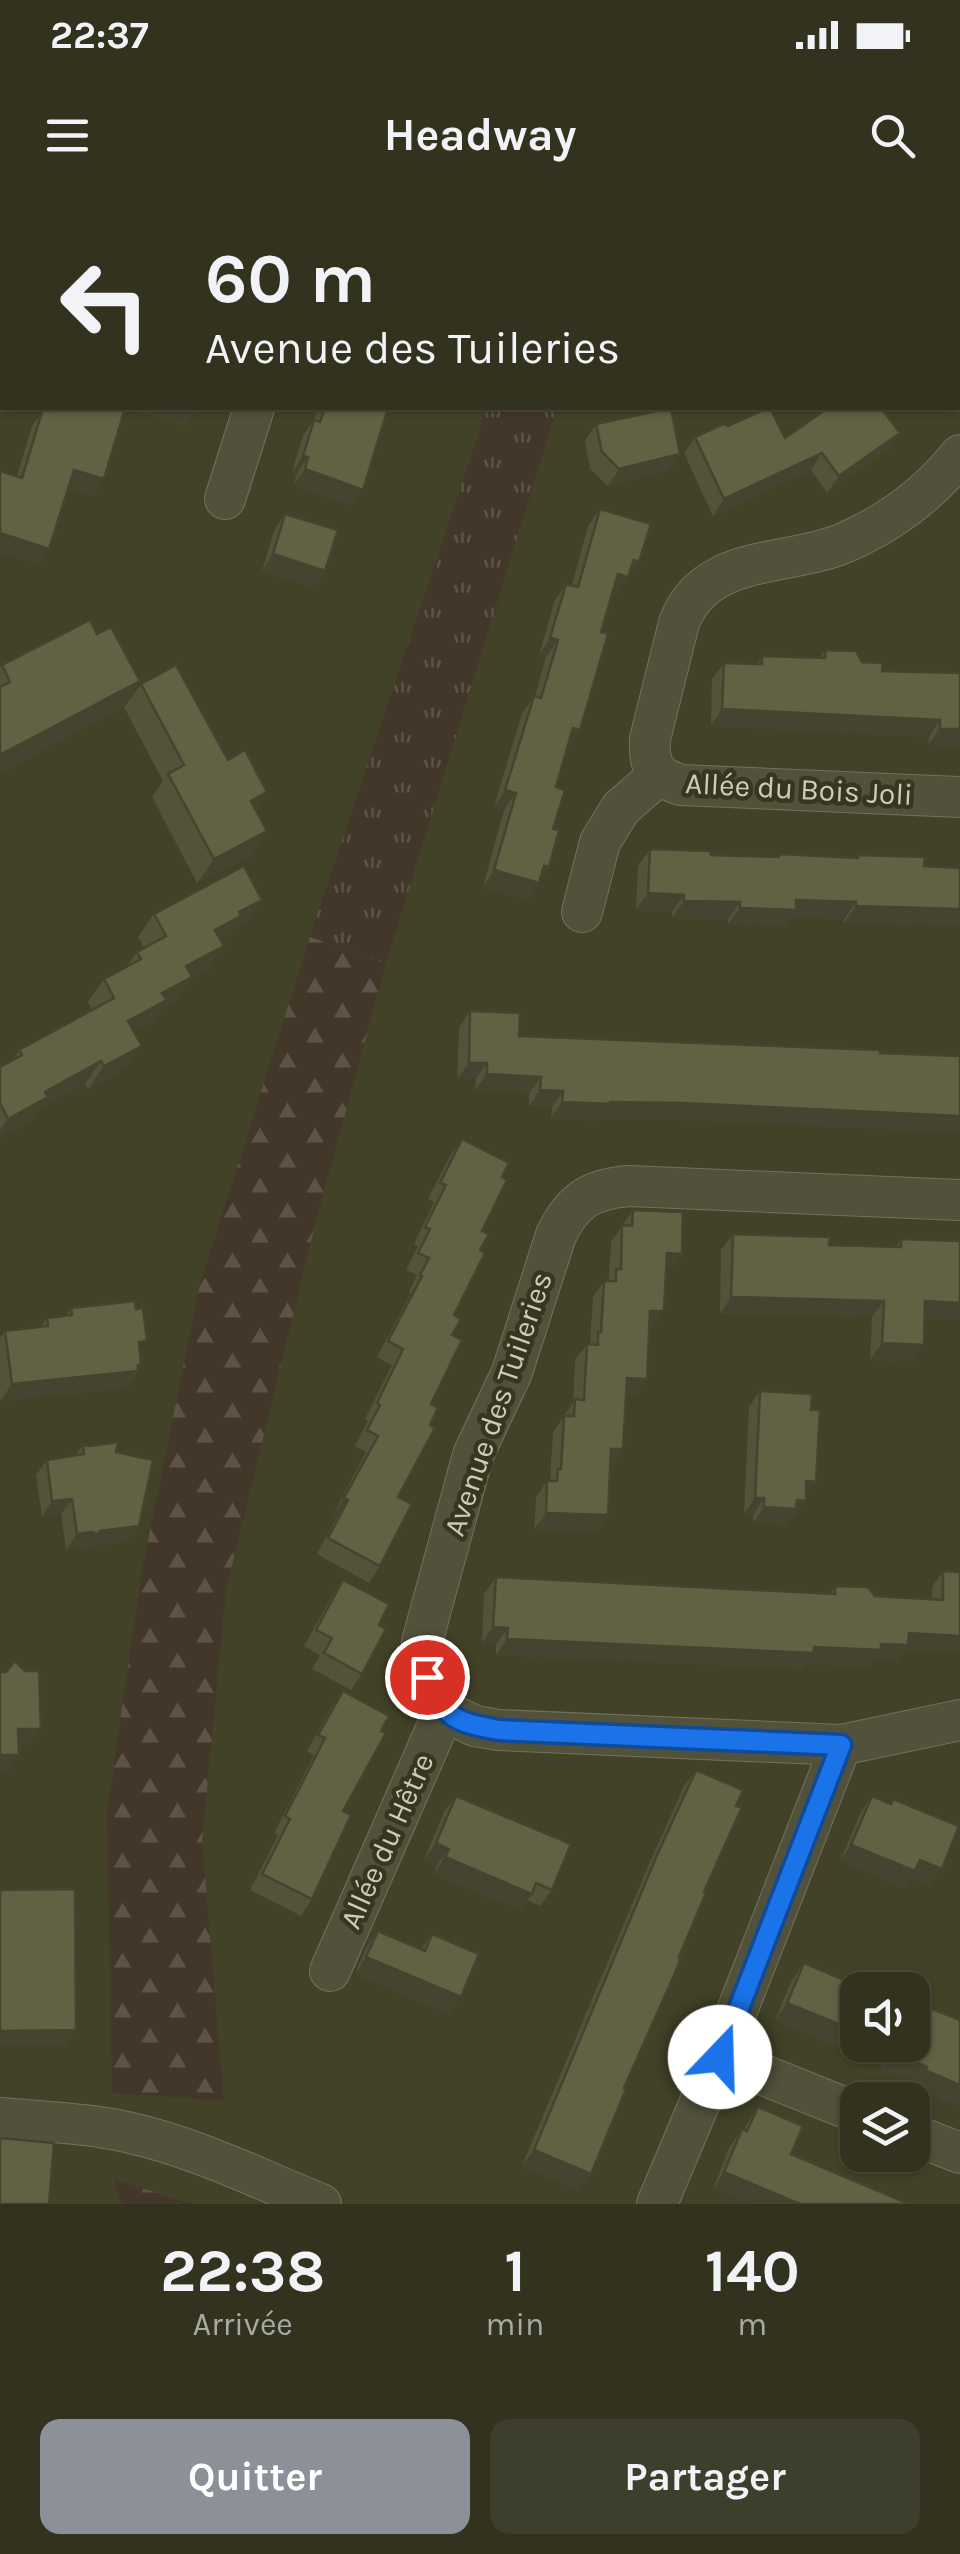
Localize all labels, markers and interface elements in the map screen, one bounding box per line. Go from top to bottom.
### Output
text: 22:37 [50,13,149,58]
icon: menu [40,108,95,163]
icon: search [865,108,920,163]
text: Headway [384,109,576,161]
text: 60 m [205,238,376,320]
icon: left [40,240,170,370]
text: Avenue des Tuileries [205,322,620,374]
street label: Allée du Bois Joli [684,765,914,813]
street label: Avenue des Tuileries [436,1267,560,1541]
pin [385,1635,470,1720]
icon: arrive [400,1650,455,1705]
street label: Allée du Hêtre [332,1748,442,1934]
map controls [840,1972,930,2172]
button: sound [840,1972,930,2062]
position arrow [668,2005,772,2109]
button: layers [840,2082,930,2172]
text: 22:38 [160,2236,325,2306]
text: 1 [504,2236,526,2306]
text: 140 [705,2236,800,2306]
text: Arrivée [193,2306,293,2343]
text: min [486,2306,544,2343]
text: m [737,2306,767,2343]
button: Quitter [40,2419,470,2534]
button: Partager [490,2419,920,2534]

